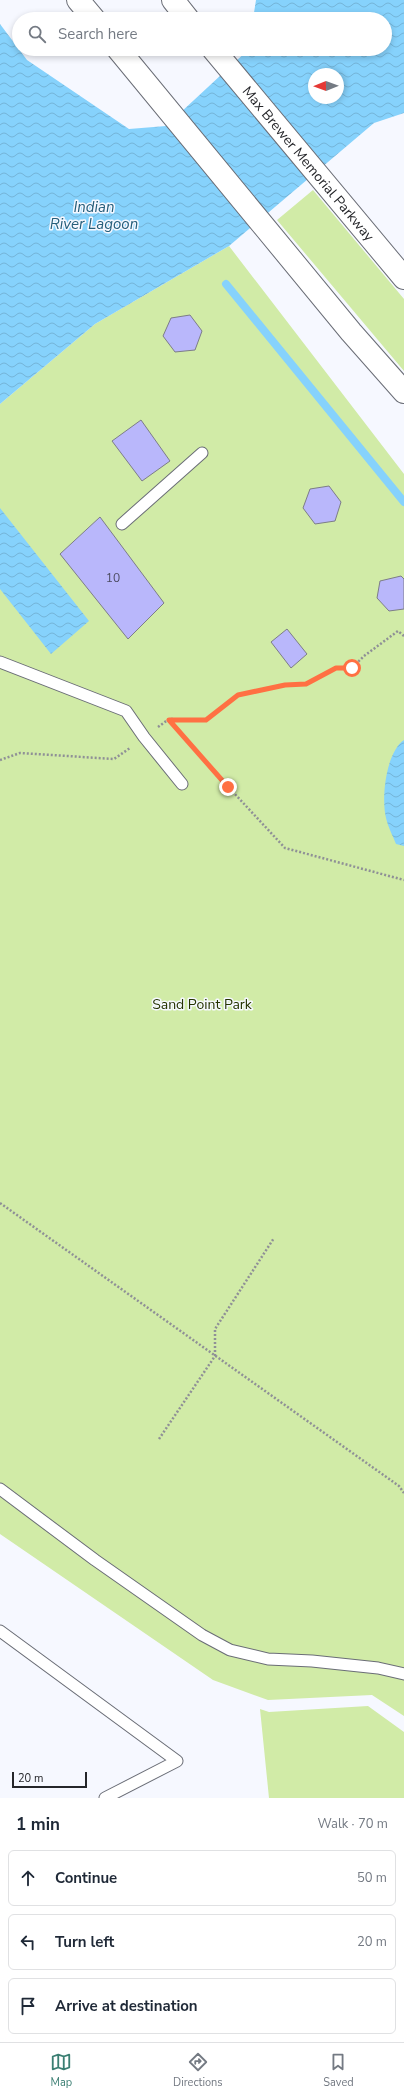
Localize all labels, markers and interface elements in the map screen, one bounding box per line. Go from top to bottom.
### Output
search box [12,12,392,56]
icon: search [26,23,48,45]
text: Search here [58,24,138,44]
north arrow [308,68,344,104]
street label: Max Brewer Memorial Parkway [238,82,379,246]
water label: Indian River Lagoon [50,197,138,234]
house number: 10 [106,570,120,586]
route start [343,659,361,677]
route end [219,778,237,796]
park label: Sand Point Park [152,995,253,1014]
scale bar [12,1770,87,1789]
text: 20 m [18,1771,43,1786]
text: 1 min [16,1813,60,1836]
text: Walk · 70 m [317,1815,388,1833]
icon: ahead [17,1867,39,1889]
text: Continue [55,1868,117,1888]
text: 50 m [357,1869,387,1887]
icon: left [17,1931,39,1953]
text: Turn left [55,1932,114,1952]
text: 20 m [357,1933,387,1951]
icon: arrive [17,1995,39,2017]
text: Arrive at destination [55,1996,198,2016]
tab: Map [50,2051,72,2090]
tab: Directions [173,2051,223,2090]
tab: Saved [323,2051,354,2090]

